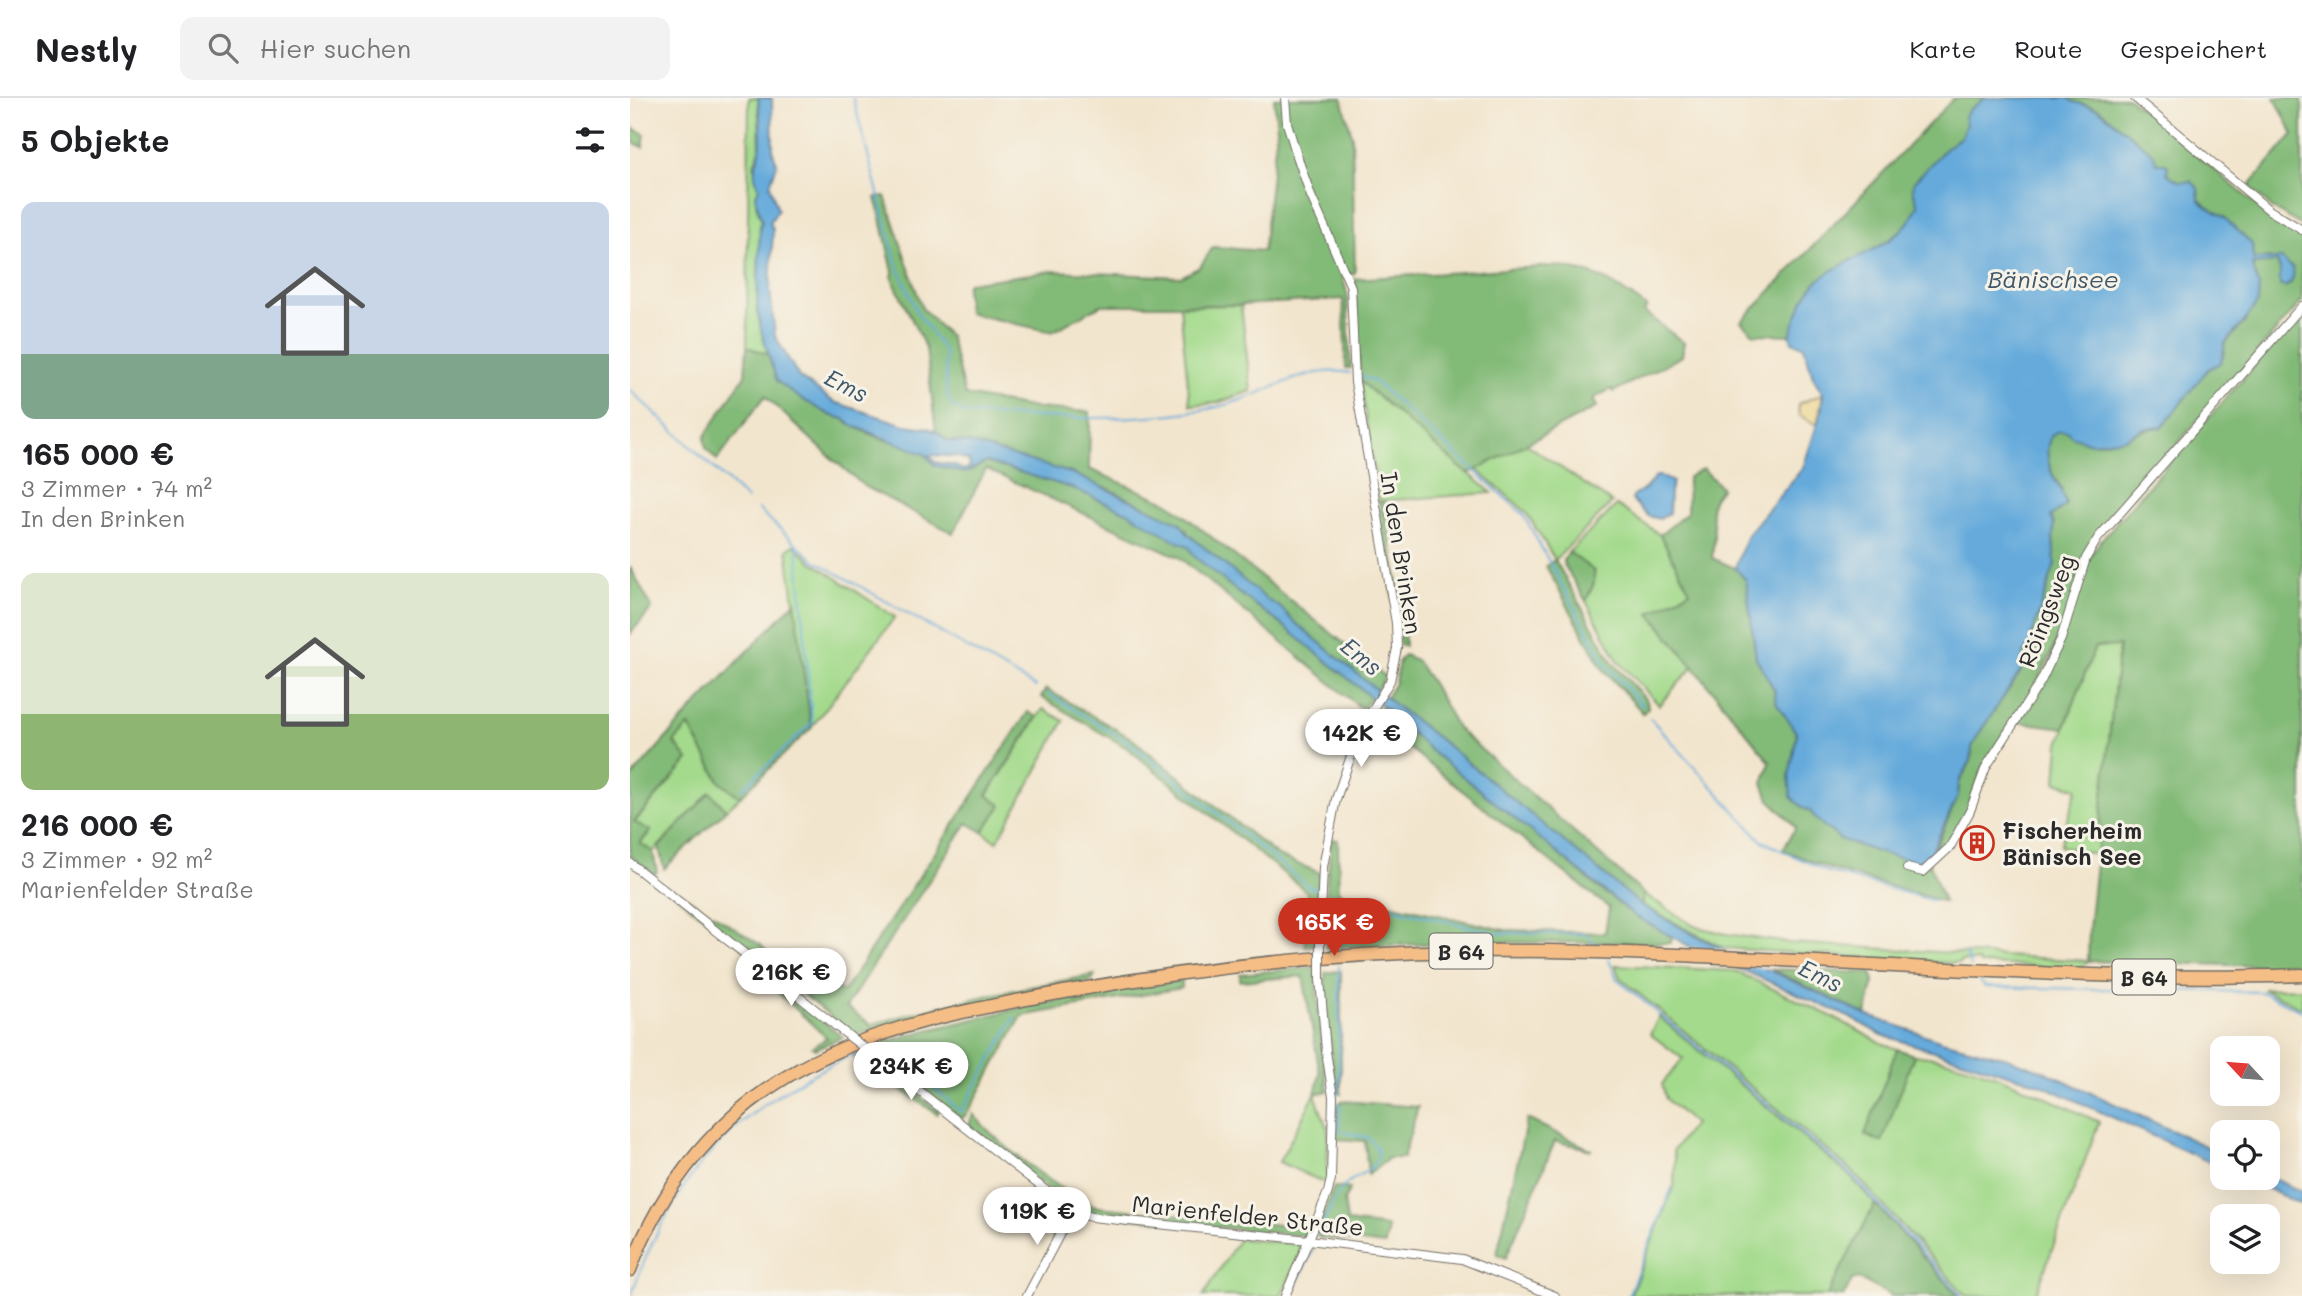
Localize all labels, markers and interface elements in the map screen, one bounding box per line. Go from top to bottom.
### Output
search box [180,17,670,80]
text: Nestly [35,27,138,70]
icon: search [204,29,242,67]
text: Hier suchen [260,31,411,65]
text: Karte [1909,33,1976,64]
text: Route [2014,33,2083,64]
text: Gespeichert [2121,33,2267,64]
text: 5 Objekte [21,120,169,160]
icon: filters [571,121,609,159]
icon: home [252,248,378,374]
water label: Bänischsee [1987,263,2119,294]
water label: Ems [820,361,874,409]
text: 165 000 € [21,433,174,473]
street label: In den Brinken [1374,470,1430,636]
text: 3 Zimmer · 74 m² [21,473,212,503]
text: In den Brinken [21,503,185,533]
street label: Röingsweg [2011,550,2081,672]
icon: home [252,619,378,745]
water label: Ems [1335,630,1389,682]
pin: 142K € [1304,710,1418,769]
text: 142K € [1321,717,1401,747]
text: 216 000 € [21,804,173,844]
place label: Fischerheim Bänisch See [2002,815,2142,871]
building icon: Fischerheim Bänisch See [1958,824,1996,862]
text: 3 Zimmer · 92 m² [21,844,212,874]
text: Marienfelder Straße [21,874,254,904]
pin: 165K € [1277,898,1391,958]
text: 165K € [1294,906,1374,936]
road number: B 64 [1430,934,1492,968]
pin: 216K € [734,948,848,1008]
water label: Ems [1794,951,1848,999]
text: 216K € [751,956,831,986]
road number: B 64 [2112,960,2176,994]
north arrow [2210,1036,2280,1106]
map controls [2210,1036,2280,1274]
pin: 234K € [854,1042,968,1102]
text: 234K € [869,1050,953,1080]
button: locate [2210,1120,2280,1190]
pin: 119K € [980,1188,1094,1247]
street label: Marienfelder Straße [1131,1188,1365,1242]
text: 119K € [999,1195,1075,1225]
button: layers [2210,1204,2280,1274]

